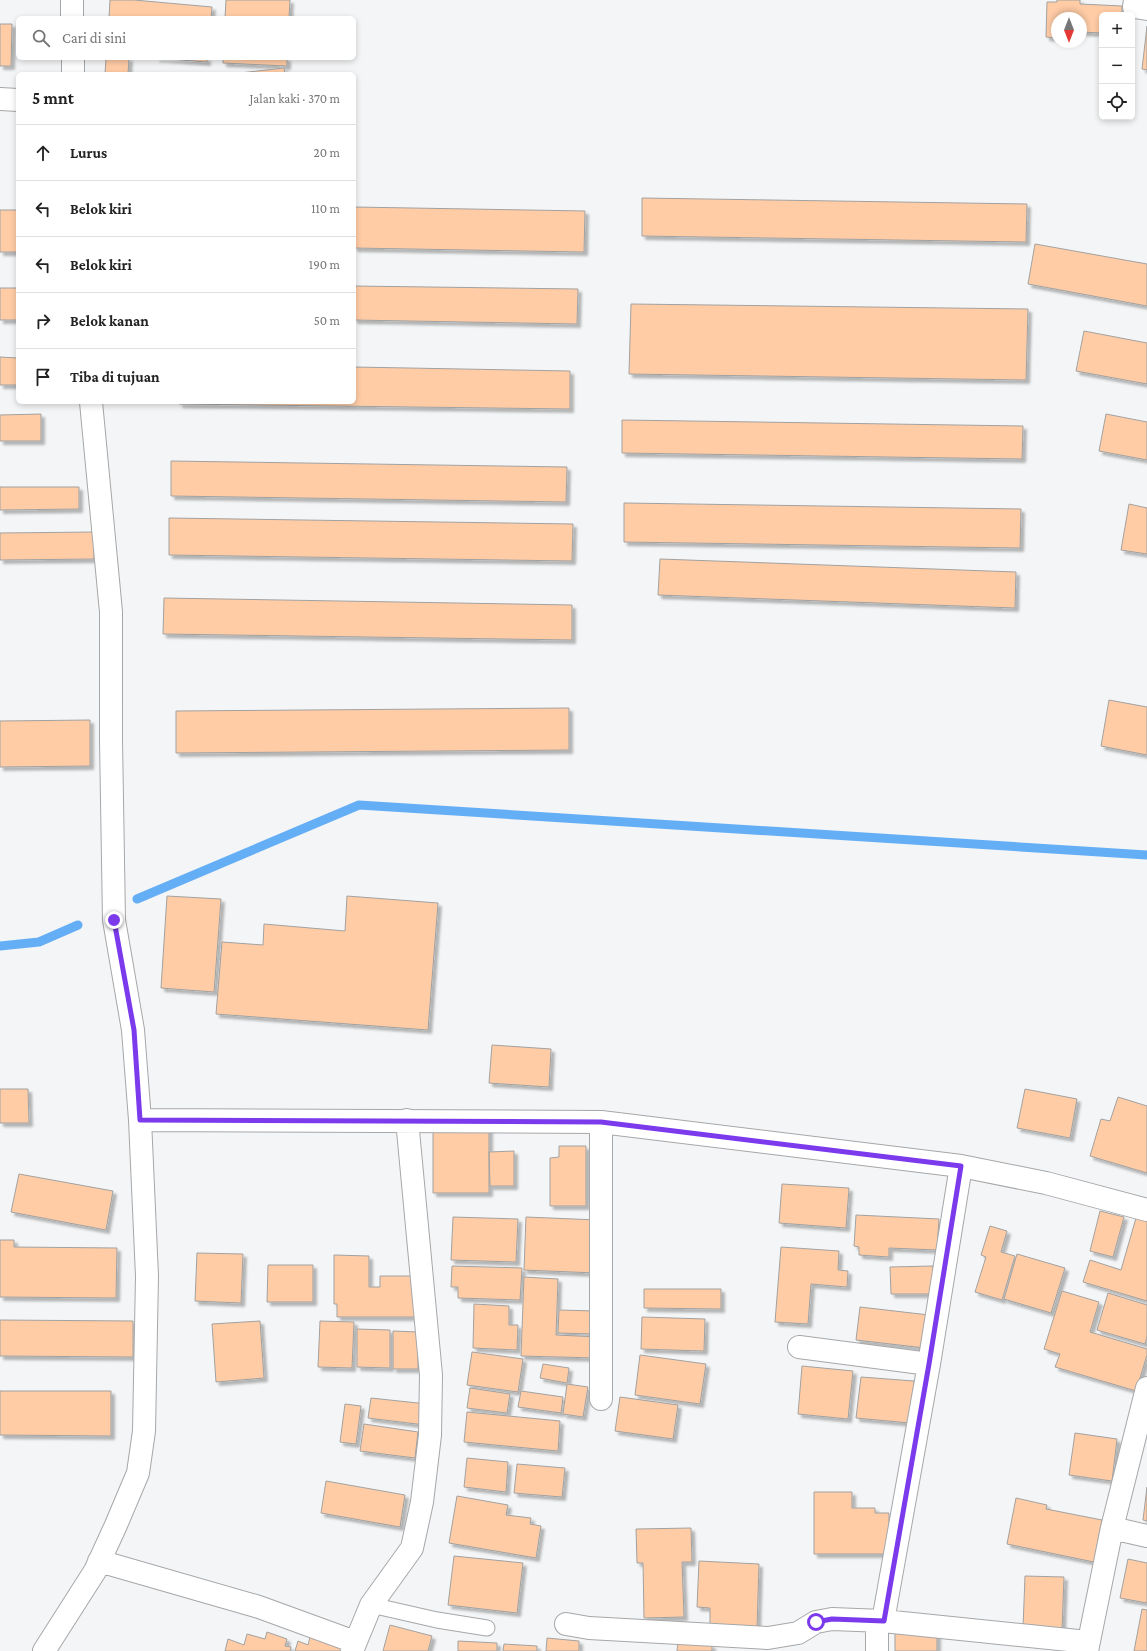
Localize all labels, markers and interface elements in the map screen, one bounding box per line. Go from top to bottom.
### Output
north arrow [1051,12,1087,48]
map controls [1099,12,1135,120]
button: + [1099,12,1135,48]
search box [16,16,356,60]
icon: search [30,27,52,49]
text: Cari di sini [62,30,126,46]
button: − [1099,48,1135,84]
button: locate [1099,84,1135,120]
text: 5 mnt [32,89,74,108]
text: Jalan kaki · 370 m [249,91,340,106]
icon: ahead [32,142,54,164]
text: Lurus [70,145,107,161]
text: 20 m [314,145,340,160]
icon: left [32,198,54,220]
text: Belok kiri [70,201,132,217]
text: 110 m [311,201,340,216]
icon: left [32,254,54,276]
text: Belok kiri [70,257,132,273]
text: 190 m [309,257,340,272]
icon: right [32,310,54,332]
text: Belok kanan [70,313,149,329]
text: 50 m [314,313,340,328]
icon: arrive [32,366,54,388]
text: Tiba di tujuan [70,369,160,385]
route end [105,911,123,929]
route start [807,1613,825,1631]

